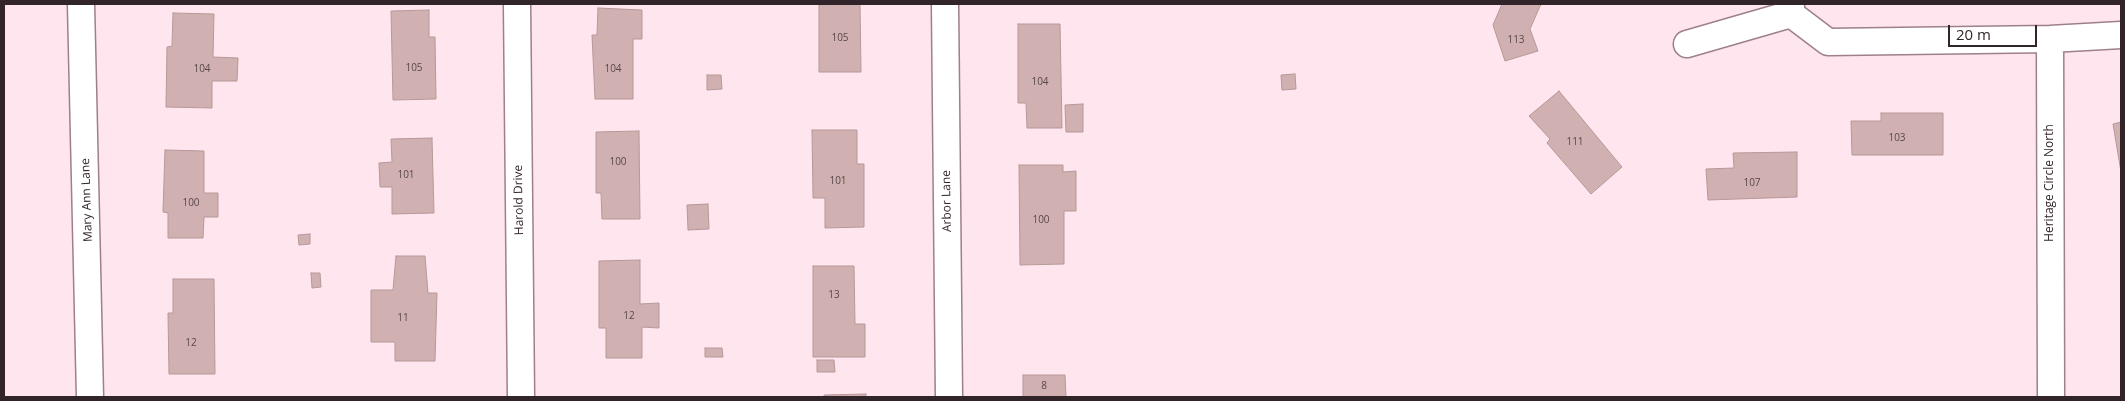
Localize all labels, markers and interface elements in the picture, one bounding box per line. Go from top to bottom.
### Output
scale bar [1950,15,2039,47]
text: 20 m [1956,24,1991,44]
house number: 105 [831,32,849,44]
house number: 113 [1507,34,1525,46]
house number: 105 [405,62,423,74]
house number: 104 [193,63,211,75]
house number: 104 [604,63,622,75]
house number: 104 [1031,76,1049,88]
street label: Heritage Circle North [2043,124,2057,242]
house number: 103 [1888,132,1906,144]
house number: 111 [1566,136,1584,148]
house number: 100 [609,156,627,168]
street label: Mary Ann Lane [78,158,96,242]
street label: Harold Drive [511,165,527,235]
house number: 101 [397,169,415,181]
street label: Arbor Lane [939,170,955,232]
house number: 101 [829,175,847,187]
house number: 107 [1743,177,1761,189]
house number: 100 [182,197,200,209]
house number: 100 [1032,214,1050,226]
house number: 13 [828,289,840,301]
house number: 12 [623,310,635,322]
house number: 11 [397,312,409,324]
house number: 12 [185,337,197,349]
house number: 8 [1041,380,1047,392]

